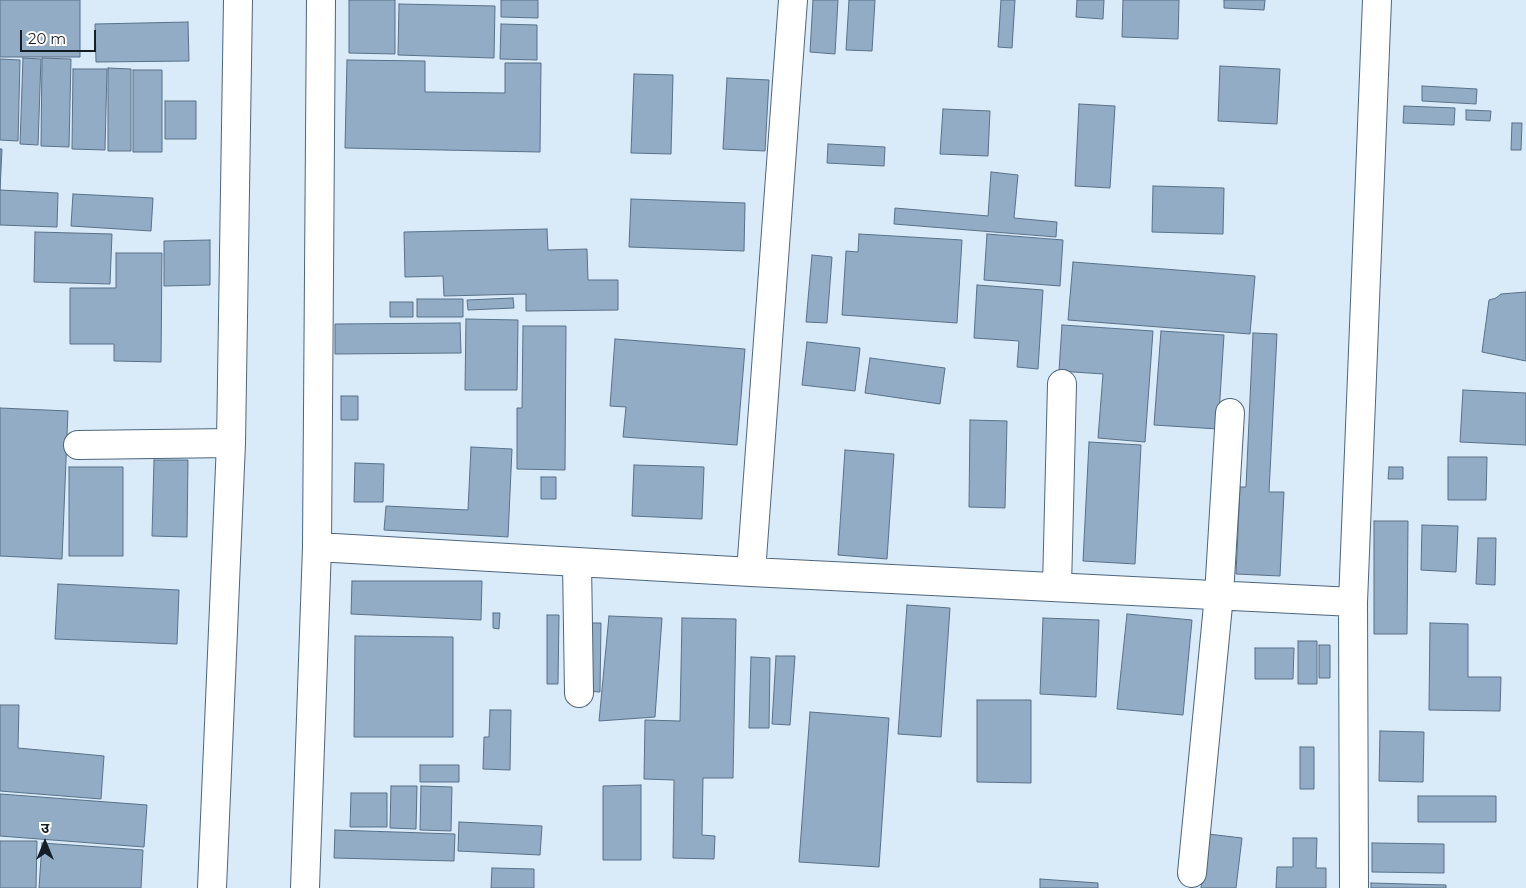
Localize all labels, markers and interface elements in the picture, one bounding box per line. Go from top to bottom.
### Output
scale bar [22,20,99,52]
text: 20 m [28,29,66,48]
north arrow [20,818,70,868]
text: उ [41,819,49,837]

